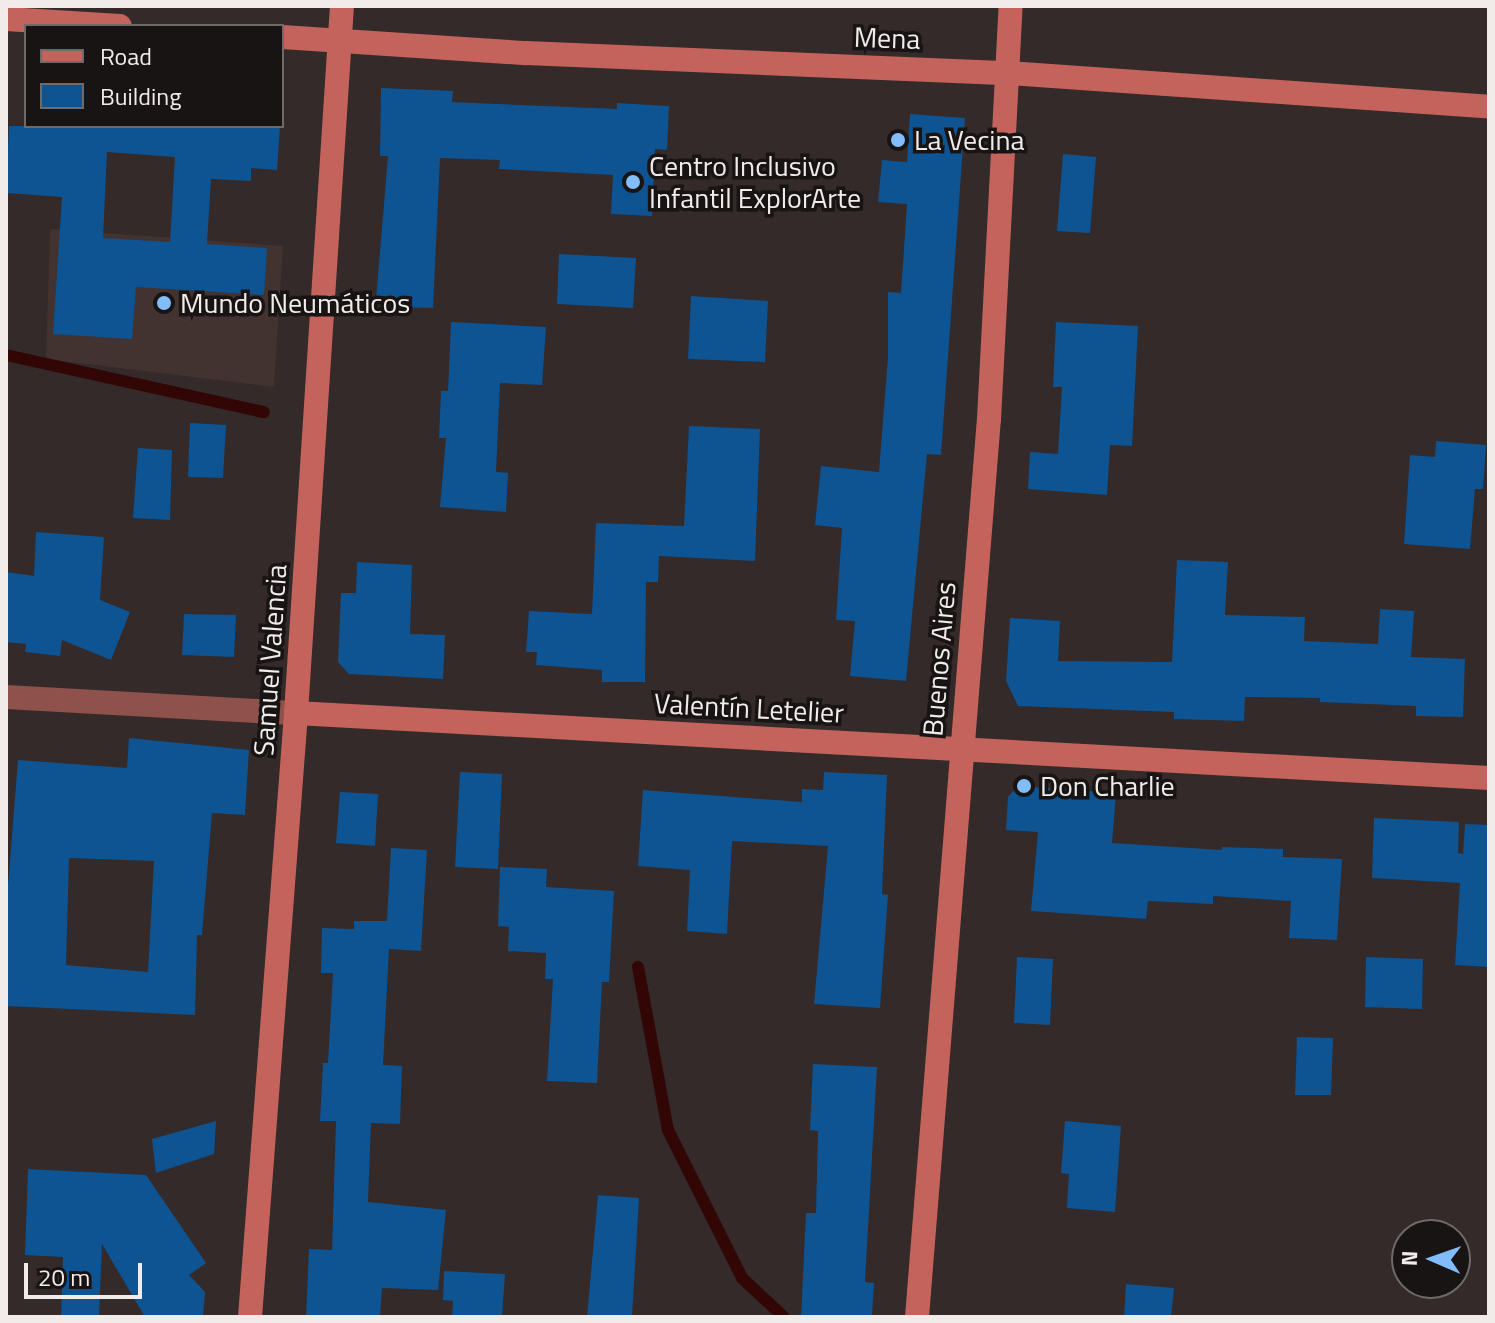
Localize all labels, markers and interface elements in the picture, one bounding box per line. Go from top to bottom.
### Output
street label: Mena [853,20,921,56]
legend [24,24,284,128]
text: Road [100,38,152,74]
text: Building [100,78,182,114]
place label: La Vecina [914,123,1025,157]
marker: La Vecina [889,131,907,149]
place label: Centro Inclusivo Infantil ExplorArte [649,149,861,215]
marker: Centro Inclusivo Infantil ExplorArte [624,173,642,191]
place label: Mundo Neumáticos [180,286,410,320]
marker: Mundo Neumáticos [155,294,173,312]
street label: Samuel Valencia [247,563,293,757]
street label: Buenos Aires [916,581,962,737]
street label: Valentín Letelier [653,686,845,730]
place label: Don Charlie [1040,769,1175,803]
marker: Don Charlie [1015,777,1033,795]
north arrow [1391,1219,1471,1299]
scale bar [28,1247,146,1297]
text: N [1392,1250,1426,1266]
text: 20 m [38,1259,90,1295]

